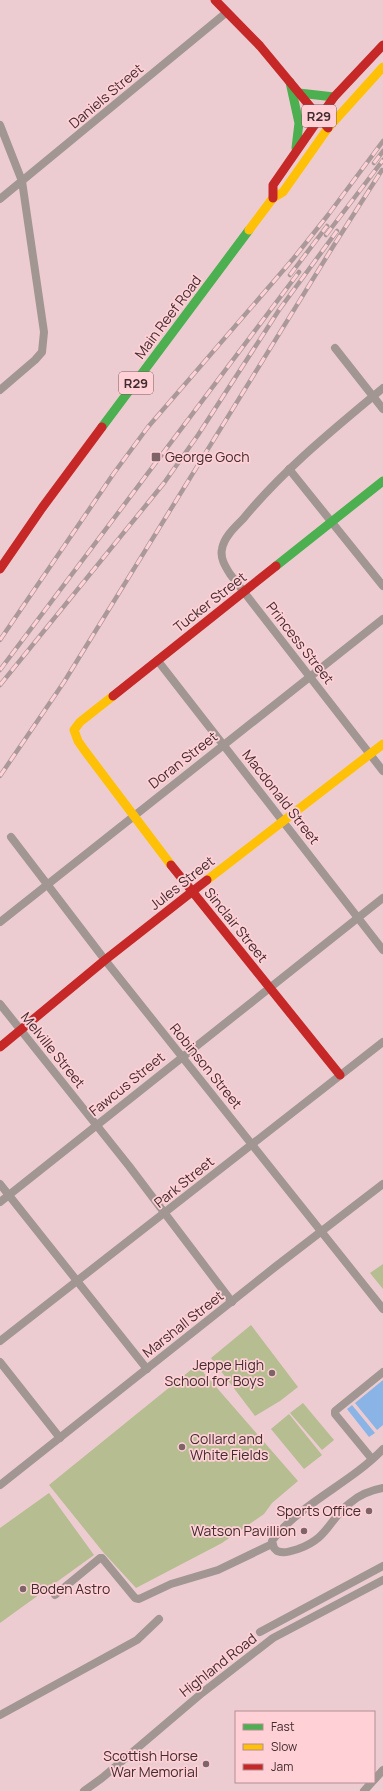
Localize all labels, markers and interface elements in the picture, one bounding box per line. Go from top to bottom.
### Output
street label: Daniels Street [65,59,147,132]
road number: R29 [302,105,336,127]
street label: Main Reef Road [130,271,205,362]
road number: R29 [119,372,153,394]
place label: George Goch [165,447,250,466]
marker: George Goch [150,451,162,463]
street label: Tucker Street [169,567,250,636]
street label: Princess Street [262,598,339,688]
street label: Doran Street [144,726,221,792]
street label: Macdonald Street [238,745,325,848]
street label: Jules Street [145,851,218,914]
street label: Sinclair Street [200,883,273,966]
street label: Melville Street [17,1008,90,1092]
street label: Robinson Street [166,1019,247,1113]
street label: Fawcus Street [85,1047,169,1120]
street label: Park Street [150,1151,218,1212]
street label: Marshall Street [138,1286,228,1361]
place label: Jeppe High School for Boys [165,1355,264,1390]
marker: Jeppe High School for Boys [267,1368,277,1378]
place label: Collard and White Fields [190,1429,268,1464]
marker: Collard and White Fields [177,1442,187,1452]
place label: Sports Office [276,1501,361,1520]
marker: Sports Office [364,1506,374,1516]
place label: Watson Pavillion [191,1521,296,1540]
marker: Watson Pavillion [299,1526,309,1536]
place label: Boden Astro [31,1579,110,1598]
marker: Boden Astro [18,1584,28,1594]
street label: Highland Road [175,1628,260,1701]
legend [235,1711,375,1783]
text: Fast [271,1718,295,1735]
text: Slow [271,1738,297,1755]
place label: Scottish Horse War Memorial [103,1746,198,1781]
text: Jam [271,1758,293,1775]
marker: Scottish Horse War Memorial [201,1759,211,1769]

